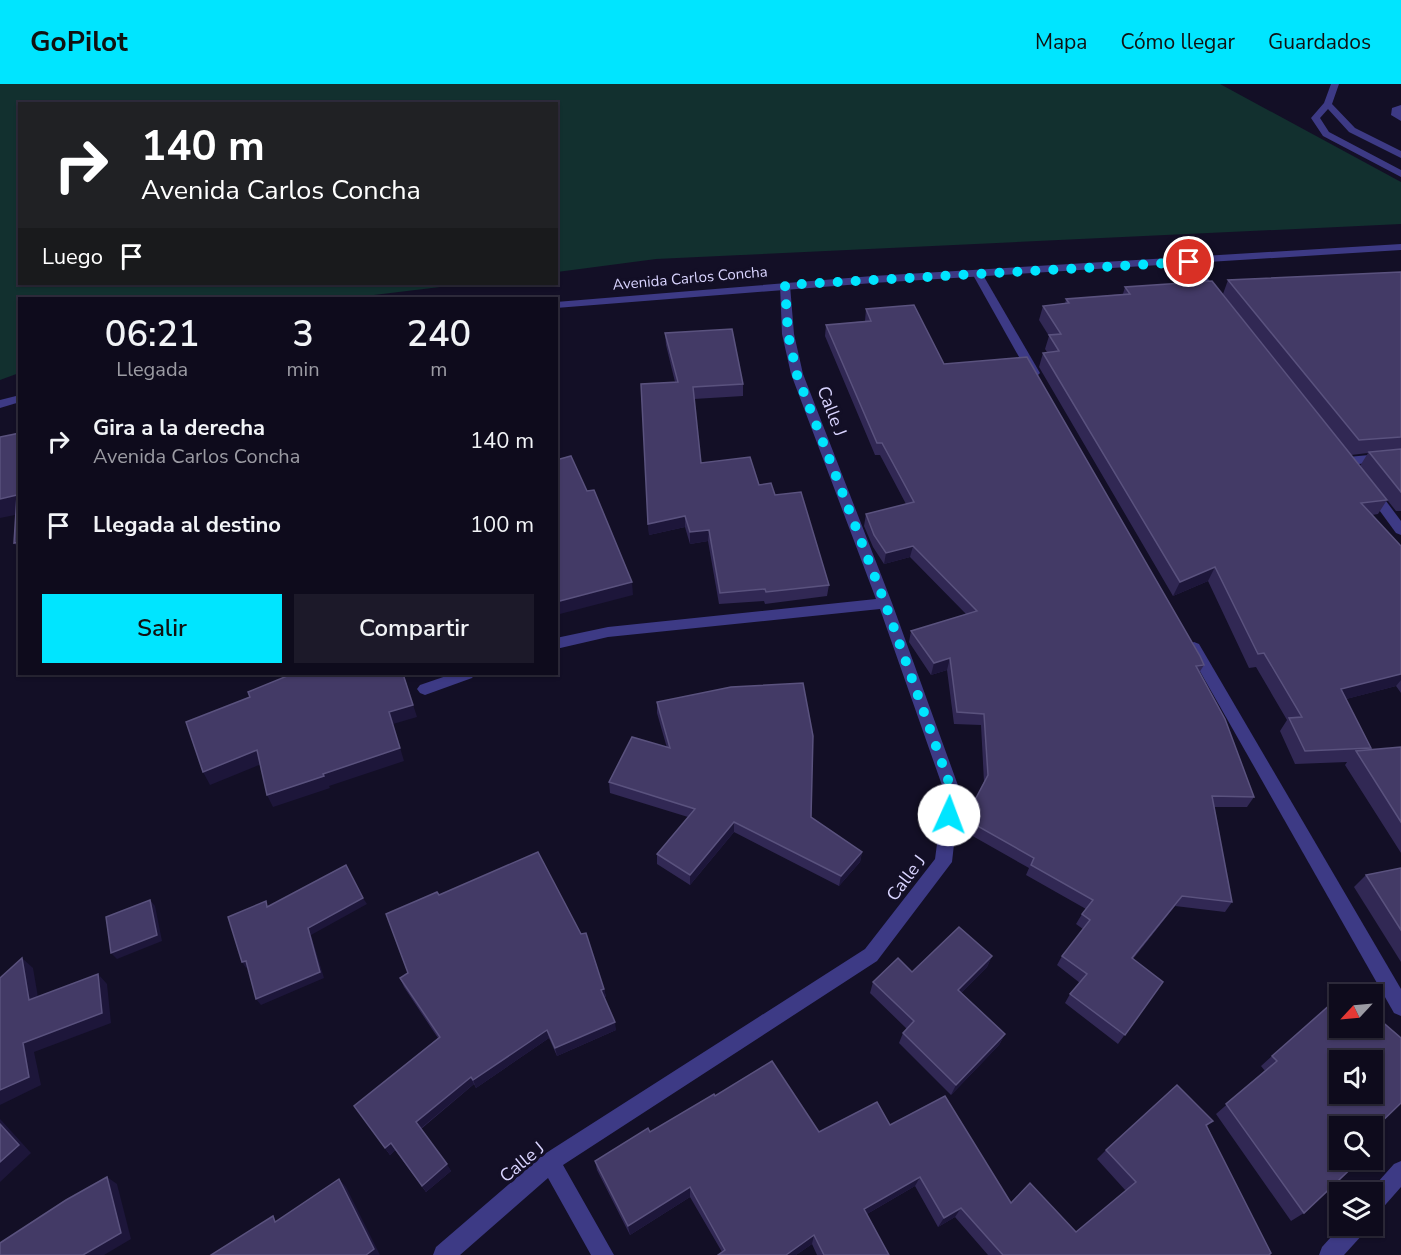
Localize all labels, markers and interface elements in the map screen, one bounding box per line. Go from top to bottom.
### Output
text: GoPilot [30,23,128,61]
text: Mapa [1035,28,1087,56]
text: Cómo llegar [1120,28,1235,56]
text: Guardados [1268,28,1371,56]
text: 140 m [141,118,265,175]
icon: right [42,126,120,204]
text: Avenida Carlos Concha [141,172,421,209]
pin [1163,236,1214,287]
icon: arrive [115,240,148,273]
text: Luego [42,242,103,272]
icon: arrive [1172,245,1205,278]
street label: Avenida Carlos Concha [612,261,768,295]
text: 06:21 [105,310,200,359]
text: 3 [292,310,314,359]
text: 240 [406,310,471,359]
text: Llegada [116,356,188,383]
text: min [287,356,320,383]
text: m [430,356,447,383]
street label: Calle J [811,382,853,440]
text: Gira a la derecha [93,413,265,443]
icon: right [42,425,75,458]
text: 140 m [470,426,534,456]
text: Avenida Carlos Concha [93,443,300,470]
icon: arrive [42,509,75,542]
text: Llegada al destino [93,510,281,540]
text: 100 m [470,510,534,540]
button: Salir [42,594,282,663]
button: Compartir [294,594,534,663]
position arrow [917,783,981,847]
street label: Calle J [881,850,931,906]
north arrow [1329,984,1383,1038]
map controls [1329,984,1383,1236]
button: sound [1329,1050,1383,1104]
button: search [1329,1116,1383,1170]
street label: Calle J [494,1136,550,1188]
button: layers [1329,1182,1383,1236]

